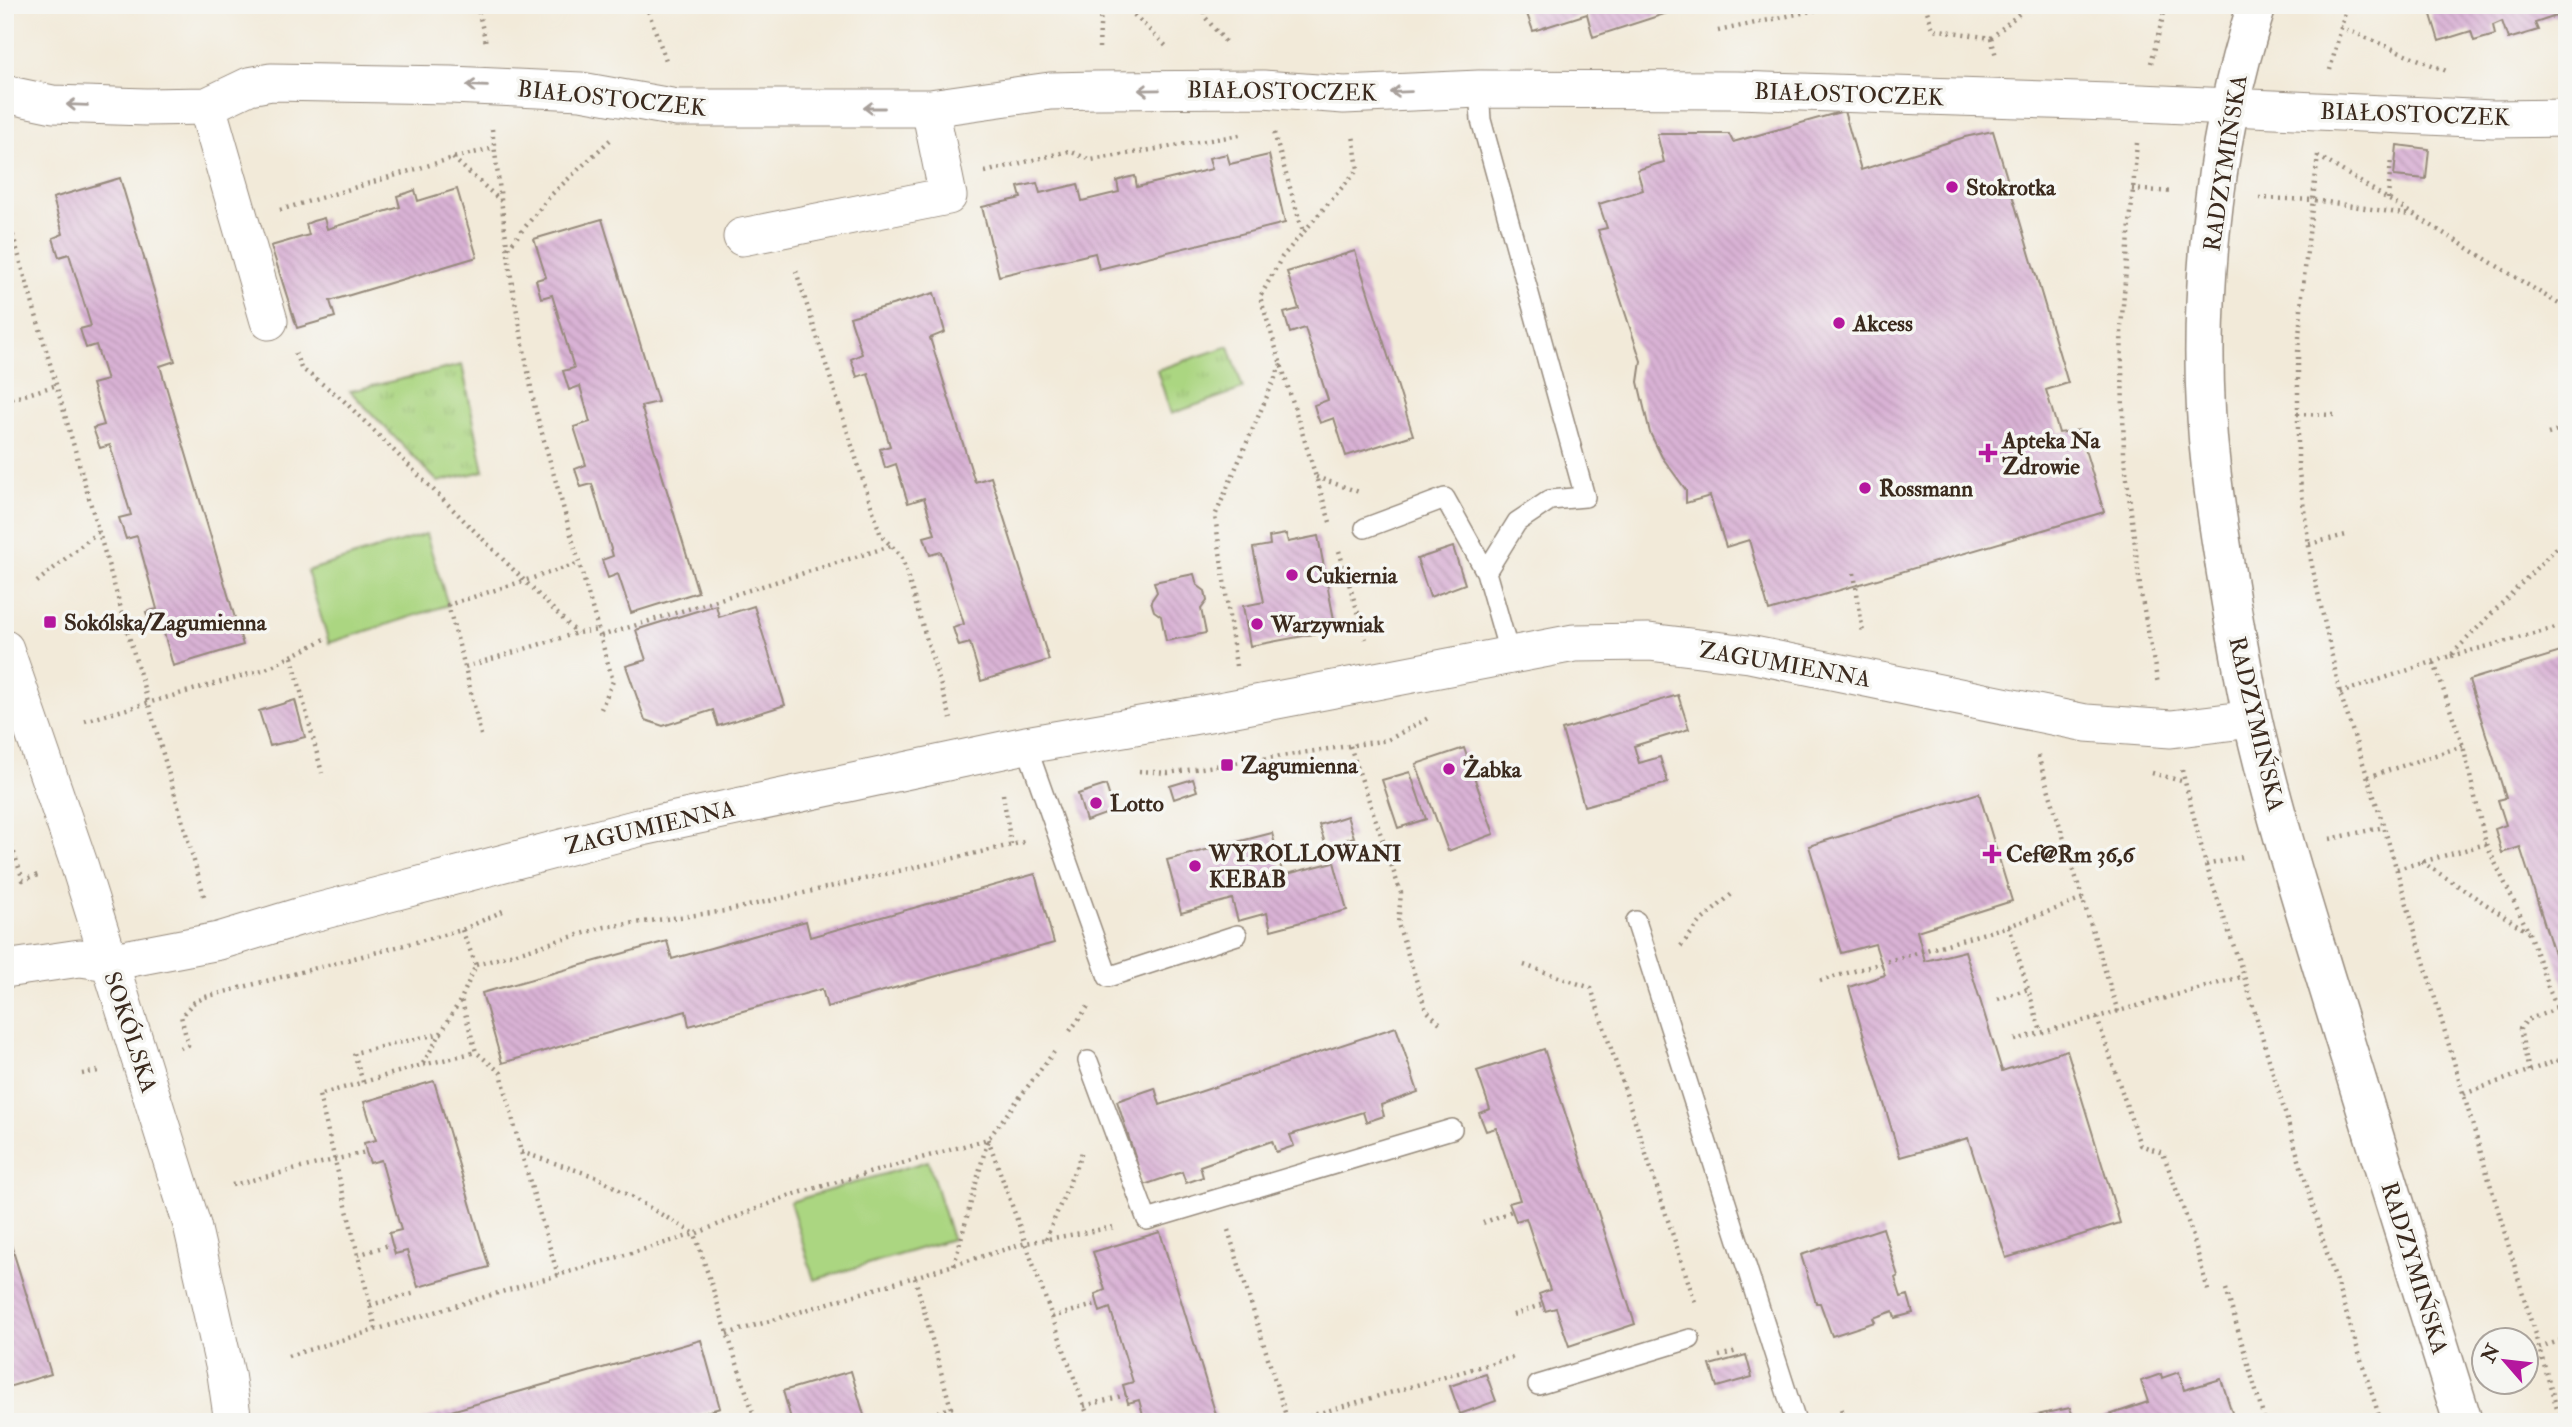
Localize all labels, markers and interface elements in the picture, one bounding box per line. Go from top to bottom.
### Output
street label: RADZYMIŃSKA [2197,72,2254,253]
street label: BIAŁOSTOCZEK [516,74,709,123]
street label: BIAŁOSTOCZEK [1187,75,1378,108]
street label: BIAŁOSTOCZEK [1754,77,1945,112]
one-way arrow [466,79,489,92]
one-way arrow [1138,83,1161,96]
one-way arrow [1390,86,1413,99]
street label: BIAŁOSTOCZEK [2320,97,2511,132]
one-way arrow [66,98,89,111]
one-way arrow [863,101,886,115]
place label: Stokrotka [1966,173,2057,202]
marker: Stokrotka [1944,179,1960,195]
place label: Akcess [1852,309,1913,338]
marker: Akcess [1831,315,1847,331]
place label: Apteka Na Zdrowie [2001,426,2101,481]
marker: Apteka Na Zdrowie [1980,445,1996,461]
place label: Rossmann [1879,474,1973,503]
marker: Rossmann [1857,480,1873,496]
place label: Cukiernia [1306,561,1399,590]
marker: Cukiernia [1284,567,1300,583]
place label: Sokólska/Zagumienna [64,608,268,638]
place label: Warzywniak [1270,610,1385,640]
marker: Sokólska/Zagumienna [42,614,58,630]
marker: Warzywniak [1249,616,1265,632]
street label: RADZYMIŃSKA [2222,634,2291,815]
street label: ZAGUMIENNA [1697,635,1873,694]
place label: Zagumienna [1241,751,1359,781]
place label: Żabka [1463,754,1523,784]
marker: Zagumienna [1219,757,1235,773]
marker: Żabka [1441,761,1457,777]
place label: Lotto [1110,789,1164,818]
street label: ZAGUMIENNA [562,794,738,861]
marker: Lotto [1088,795,1104,811]
place label: WYROLLOWANI KEBAB [1208,839,1401,894]
place label: Cef@Rm 36,6 [2006,840,2137,869]
marker: Cef@Rm 36,6 [1984,846,2000,862]
marker: WYROLLOWANI KEBAB [1187,858,1203,874]
street label: SOKÓLSKA [97,968,164,1097]
street label: RADZYMIŃSKA [2375,1179,2455,1358]
north arrow [2470,1326,2540,1396]
text: N [2476,1339,2506,1368]

